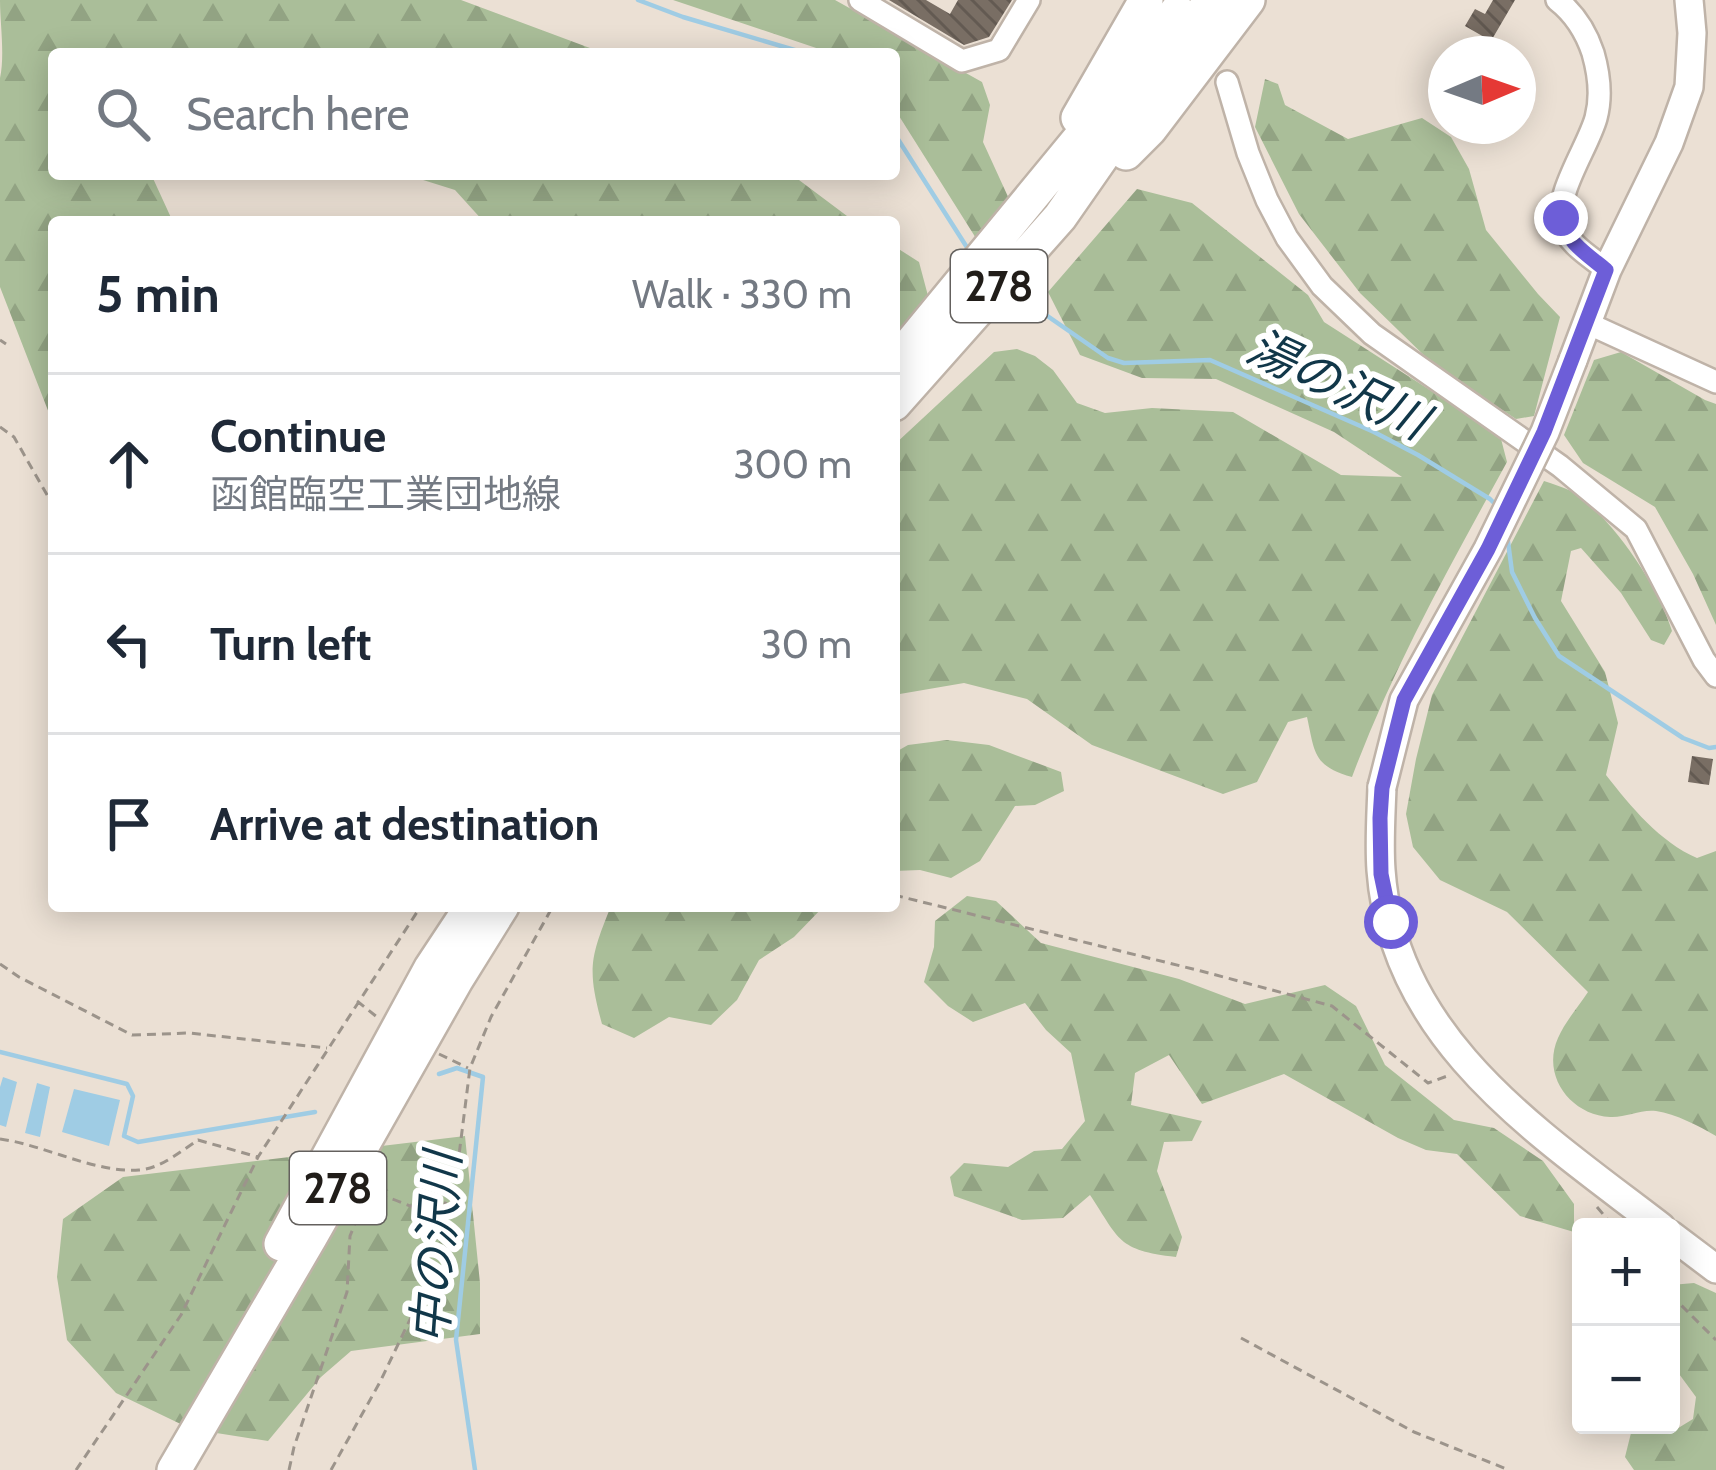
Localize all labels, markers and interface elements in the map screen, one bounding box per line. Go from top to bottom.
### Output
north arrow [1428,36,1536,144]
search box [48,48,900,180]
icon: search [90,81,156,147]
text: Search here [186,87,410,141]
route end [1534,191,1588,245]
road number: 278 [951,250,1047,322]
text: 5 min [96,263,220,325]
text: Walk · 330 m [632,270,852,318]
water label: 湯の沢川 [1239,317,1442,453]
text: Continue [210,409,386,463]
icon: ahead [96,431,162,497]
text: 300 m [733,440,852,488]
text: 函館臨空工業団地線 [210,470,561,518]
icon: left [96,611,162,677]
text: Turn left [210,617,372,671]
text: 30 m [761,620,852,668]
icon: arrive [96,791,162,857]
text: Arrive at destination [210,797,599,851]
route start [1364,895,1418,949]
water label: 中の沢川 [400,1145,472,1346]
road number: 278 [290,1152,386,1224]
map controls [1572,1218,1680,1434]
button: + [1572,1218,1680,1326]
button: − [1572,1326,1680,1434]

